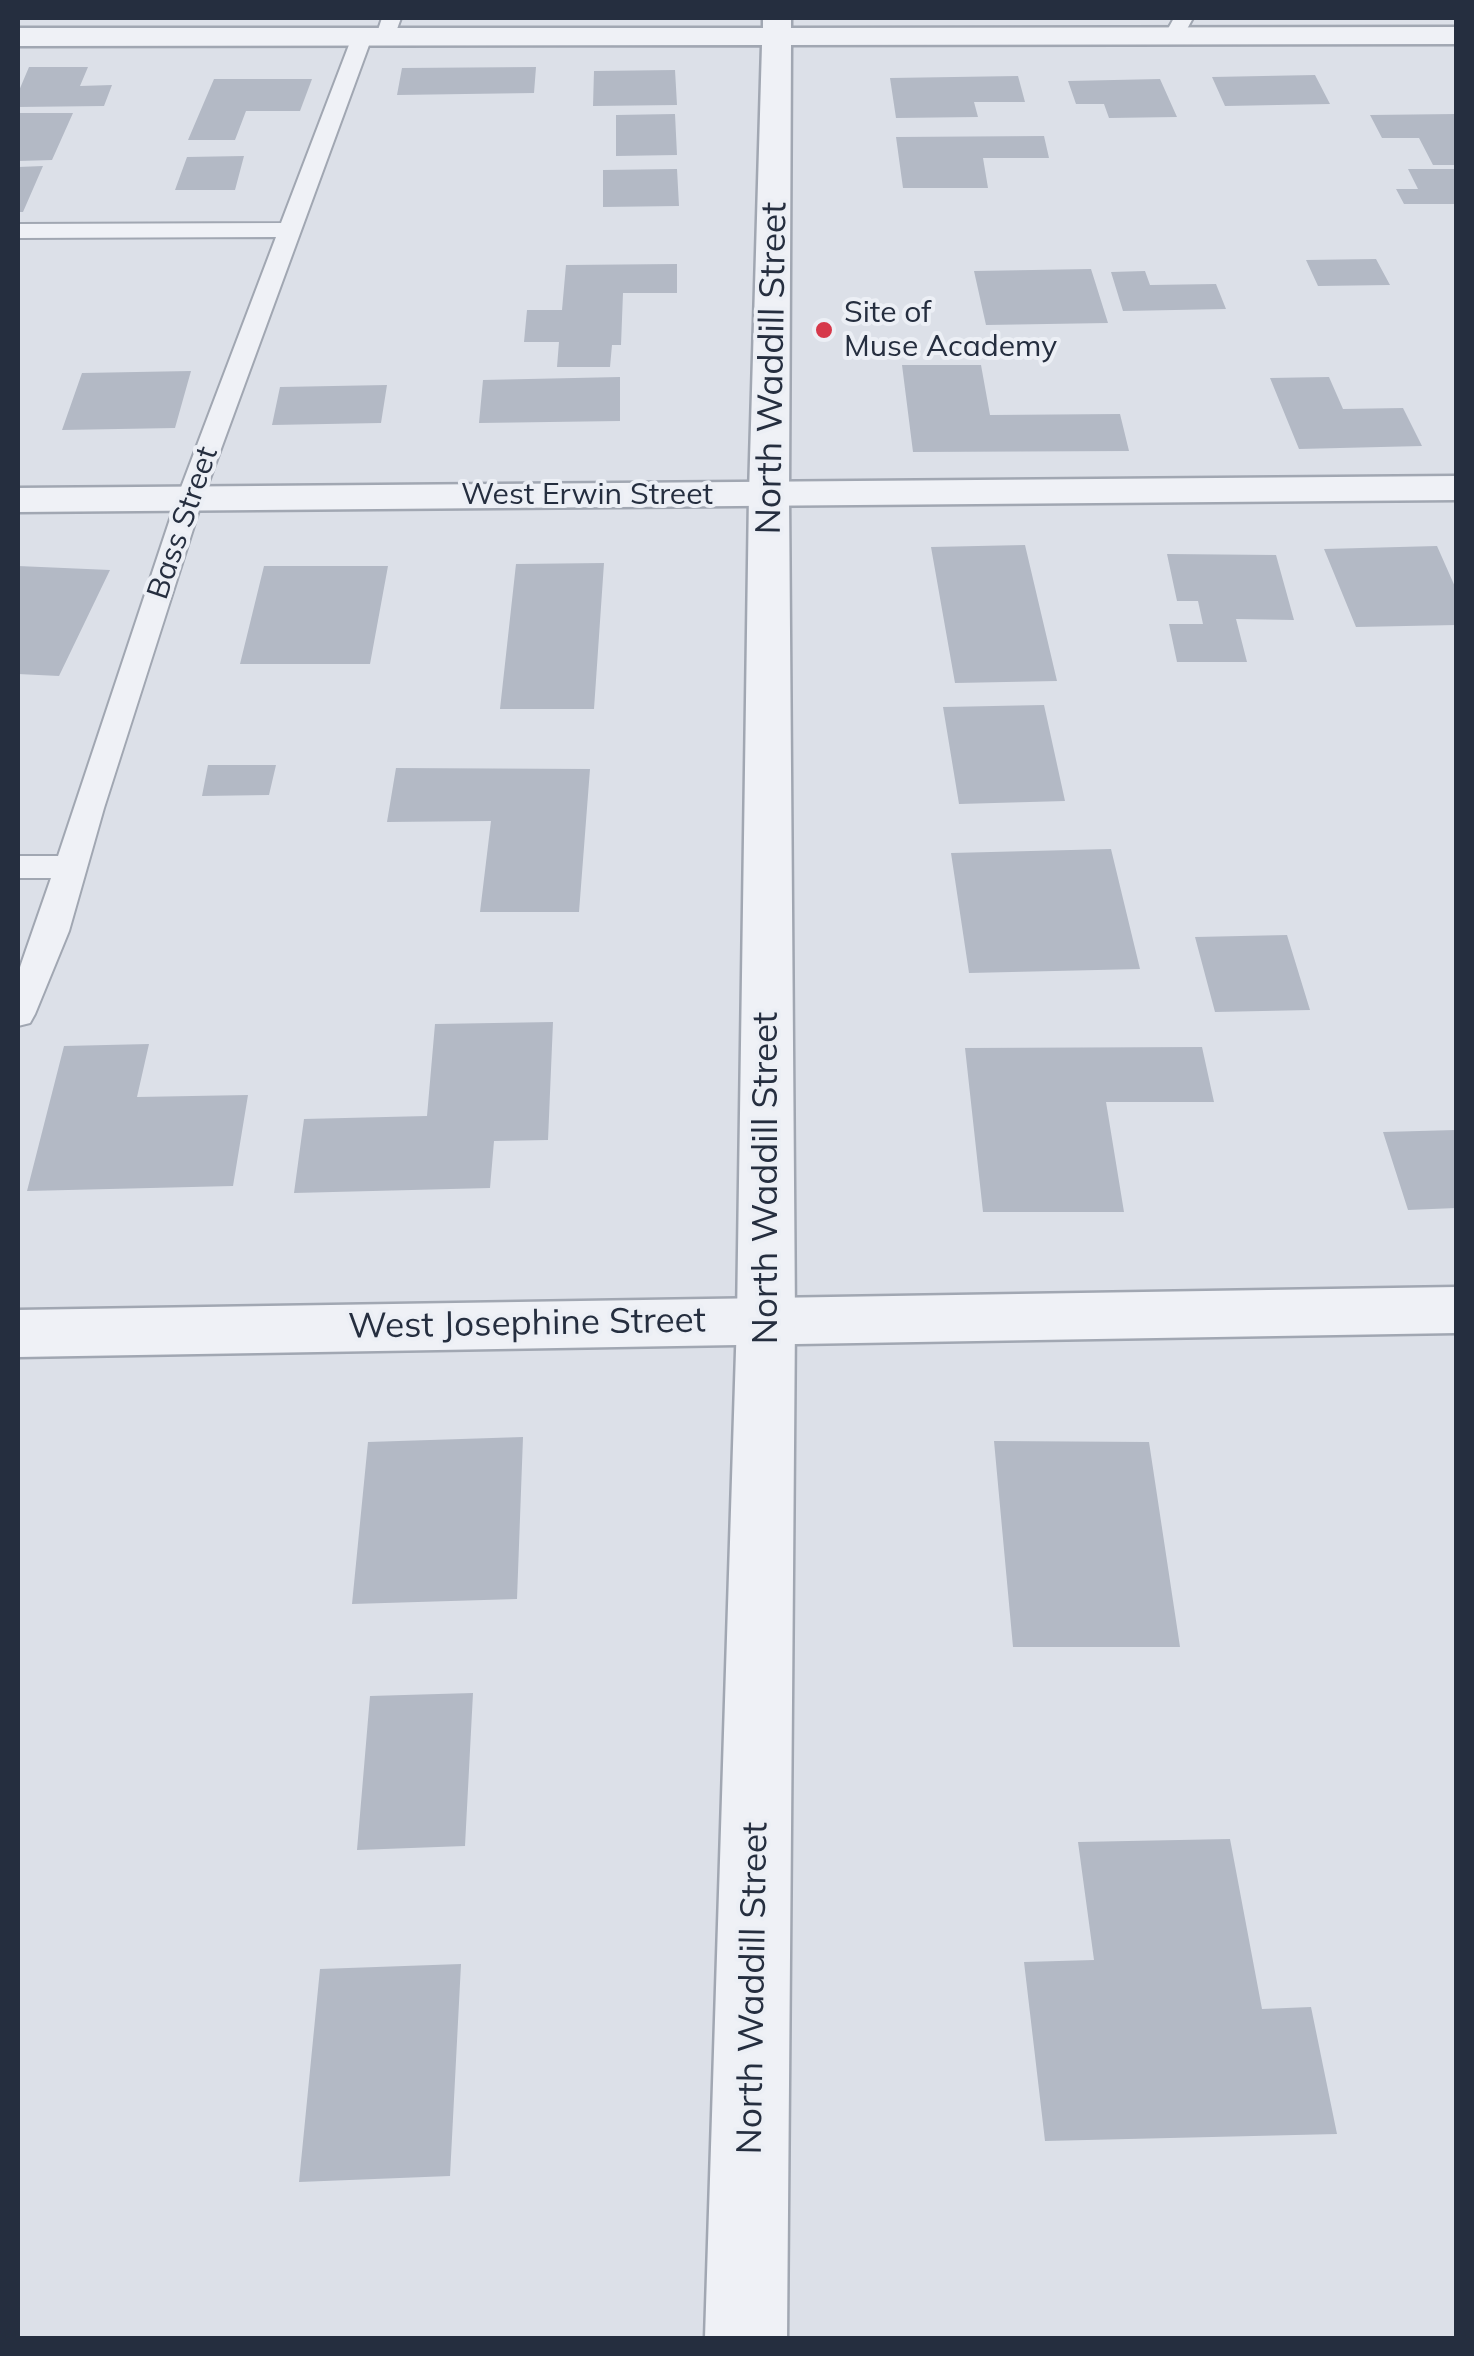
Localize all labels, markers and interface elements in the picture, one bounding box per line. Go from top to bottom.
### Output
street label: North Waddill Street [748,201,796,535]
place label: Site of Muse Academy [844,295,1057,366]
marker: Site of Muse Academy [813,319,835,341]
street label: Bass Street [140,442,226,604]
street label: West Erwin Street [461,477,713,513]
street label: North Waddill Street [745,1012,787,1344]
street label: West Josephine Street [348,1300,706,1348]
street label: North Waddill Street [729,1821,777,2155]

